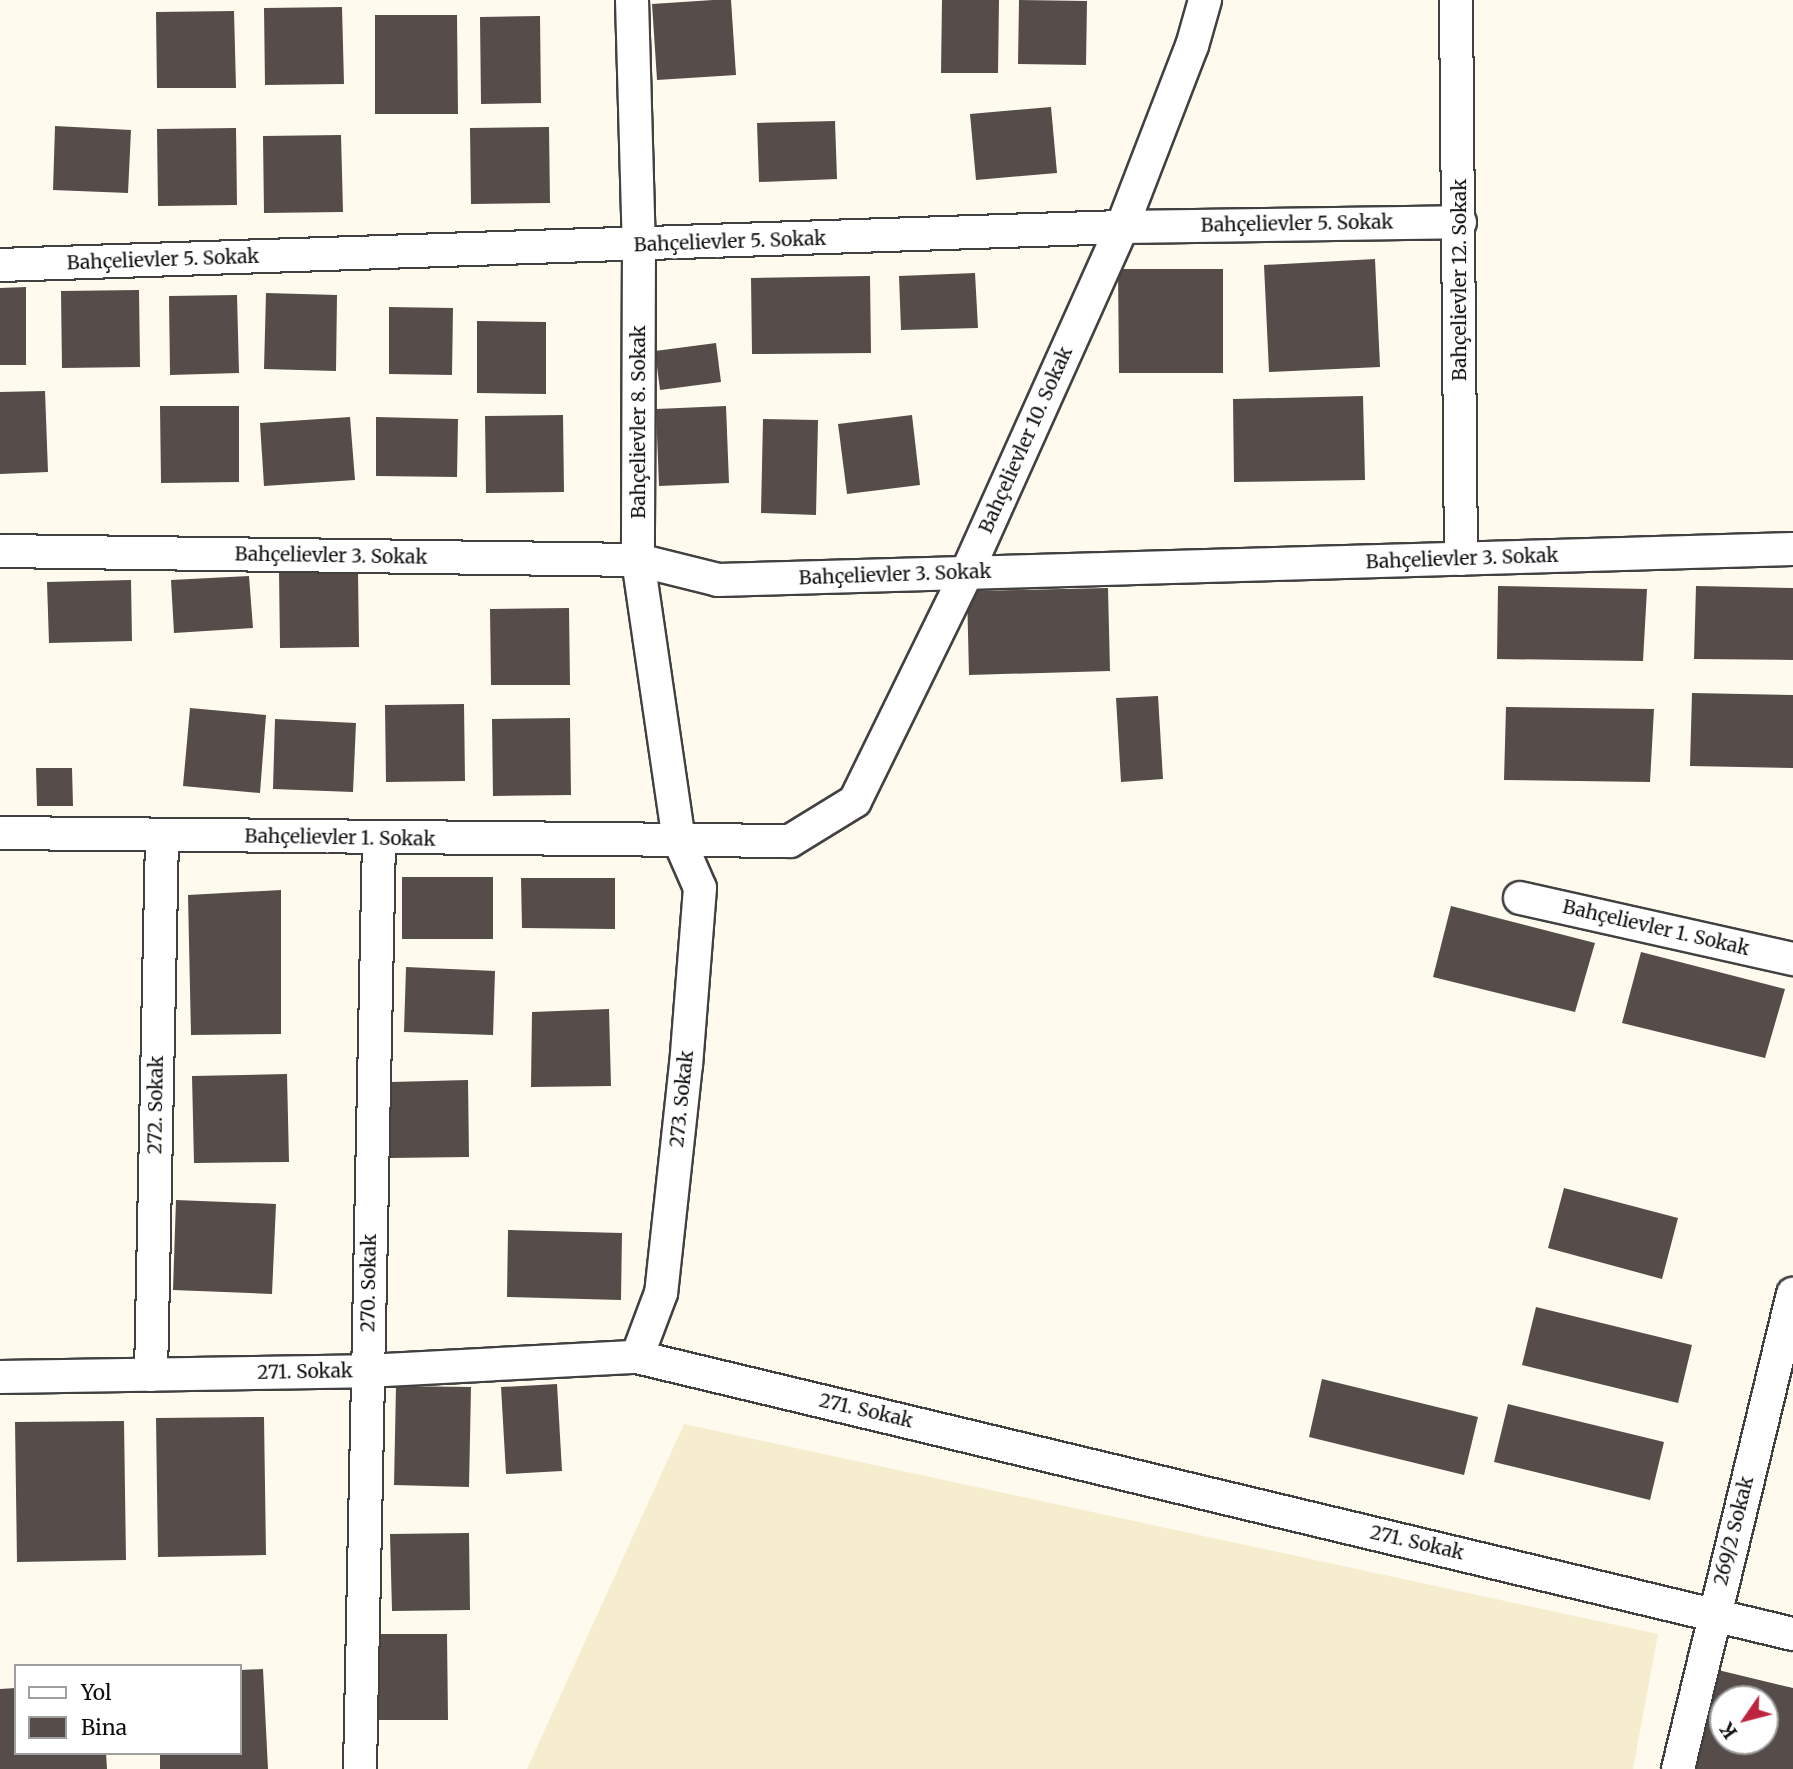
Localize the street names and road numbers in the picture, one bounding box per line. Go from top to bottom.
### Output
street label: Bahçelievler 12. Sokak [1449,179,1471,381]
street label: Bahçelievler 5. Sokak [1200,211,1394,237]
street label: Bahçelievler 5. Sokak [633,227,827,257]
street label: Bahçelievler 5. Sokak [66,245,260,275]
street label: Bahçelievler 8. Sokak [628,325,650,519]
street label: Bahçelievler 10. Sokak [975,343,1077,537]
street label: Bahçelievler 3. Sokak [234,543,428,569]
street label: Bahçelievler 3. Sokak [1365,544,1559,574]
street label: Bahçelievler 3. Sokak [798,560,992,590]
street label: Bahçelievler 1. Sokak [244,825,436,851]
street label: Bahçelievler 1. Sokak [1560,895,1752,961]
street label: 273. Sokak [666,1049,698,1149]
street label: 272. Sokak [144,1056,168,1154]
street label: 270. Sokak [357,1234,381,1332]
street label: 271. Sokak [257,1360,353,1384]
street label: 271. Sokak [817,1389,915,1433]
street label: 269/2 Sokak [1709,1474,1759,1588]
street label: 271. Sokak [1368,1521,1466,1565]

